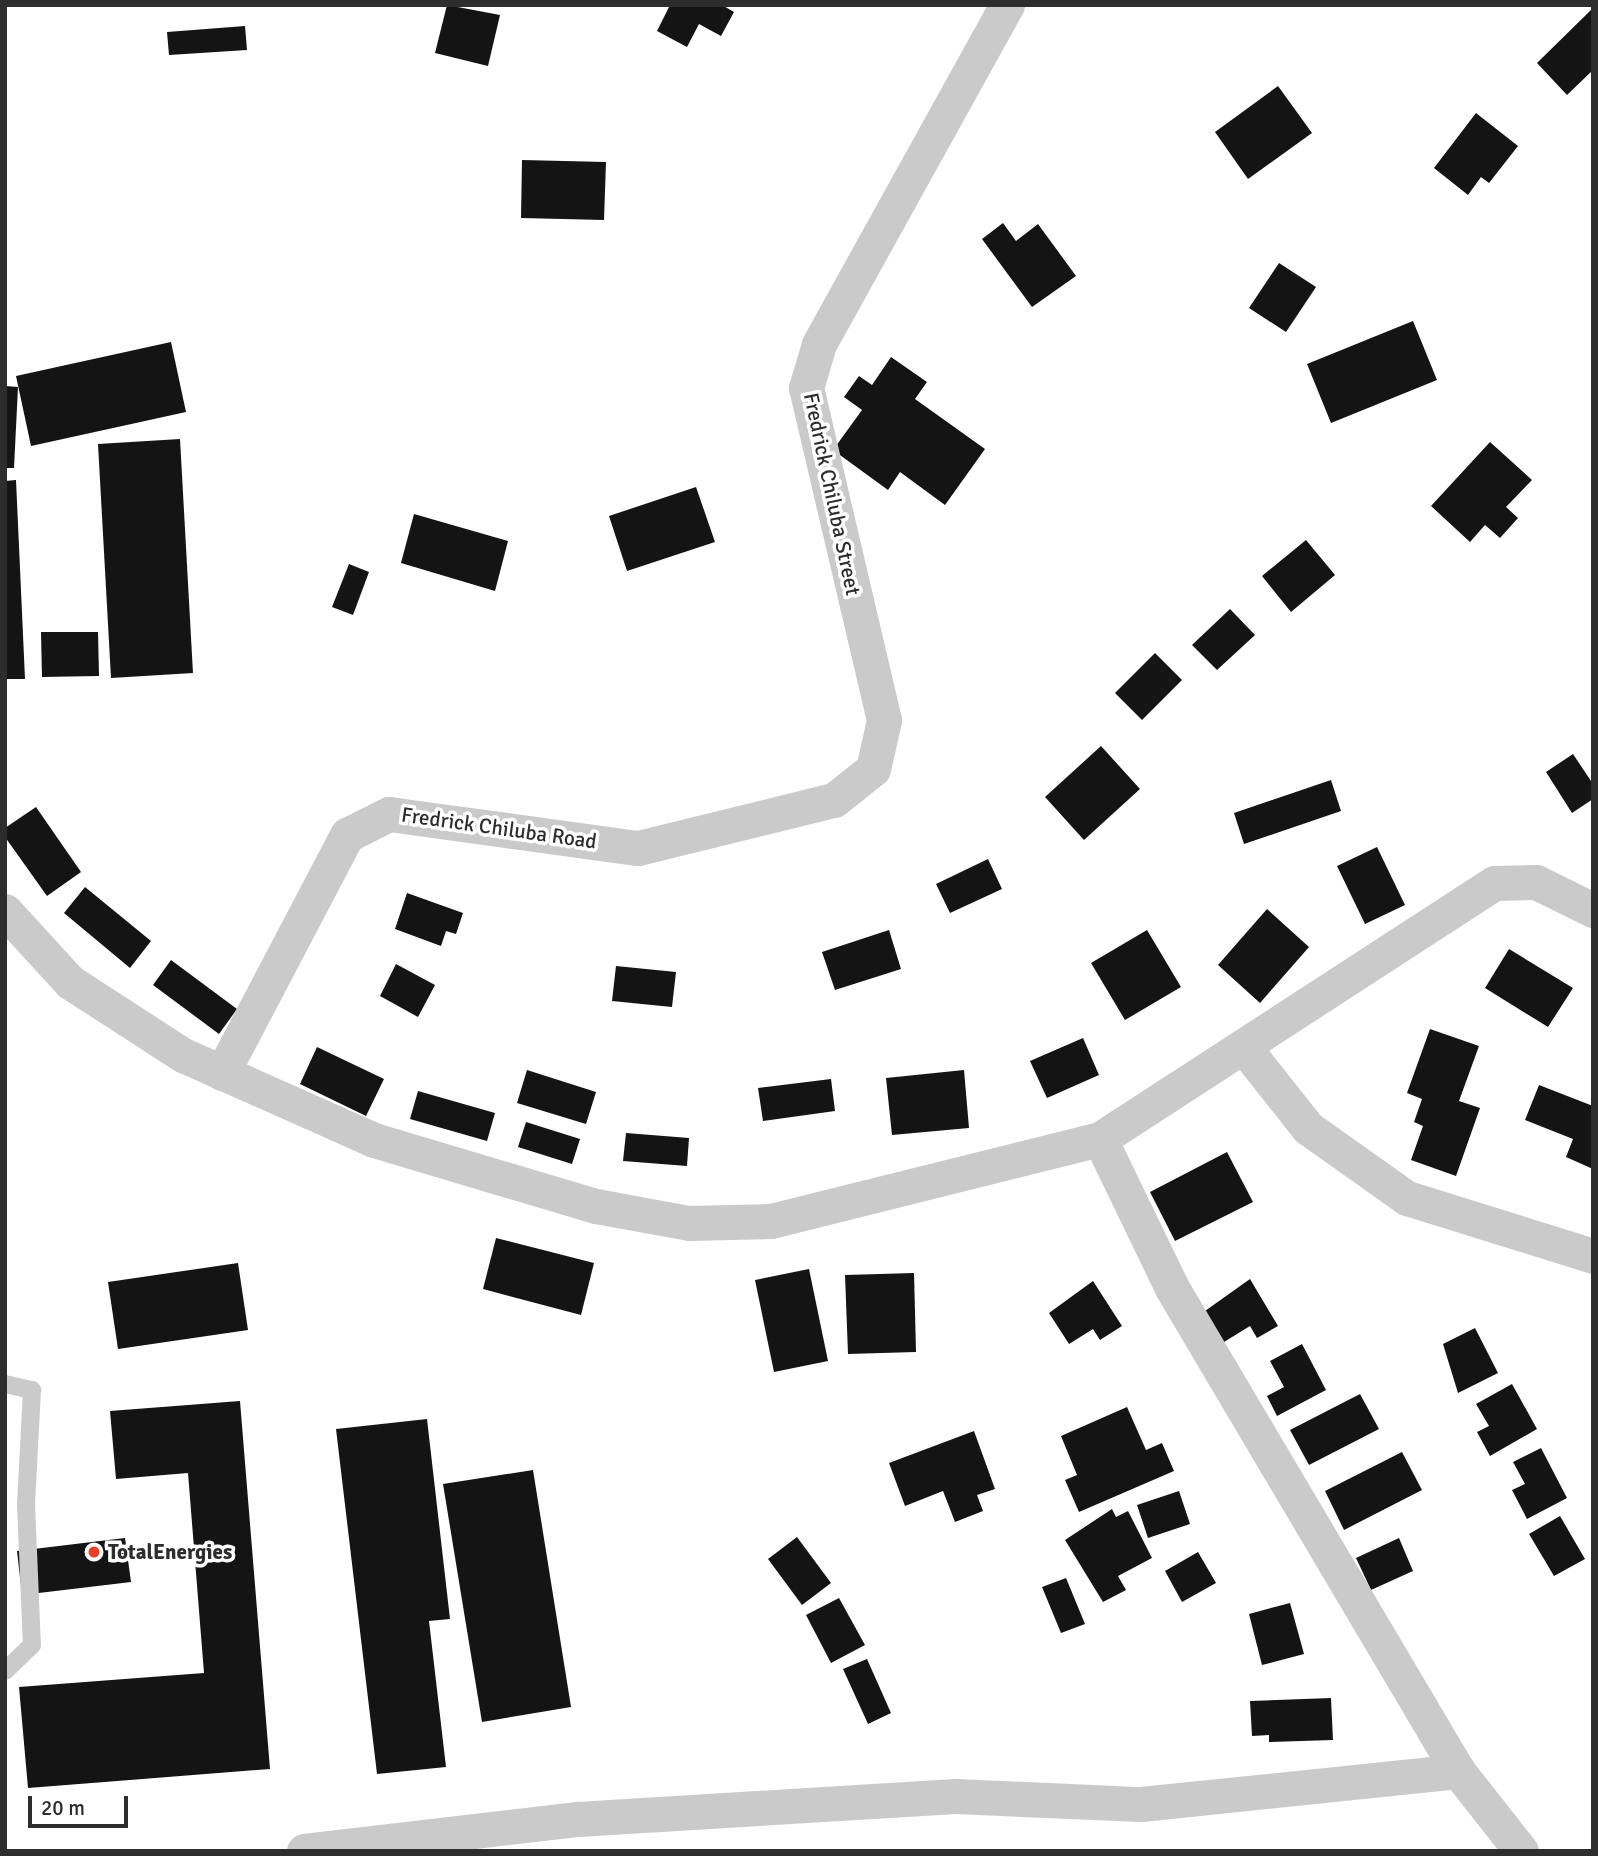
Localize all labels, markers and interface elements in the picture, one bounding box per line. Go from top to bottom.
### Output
street label: Fredrick Chiluba Street [798,390,866,598]
street label: Fredrick Chiluba Road [400,802,598,854]
place label: TotalEnergies [108,1539,232,1565]
marker: TotalEnergies [86,1544,102,1560]
scale bar [32,1783,131,1827]
text: 20 m [41,1795,85,1821]

